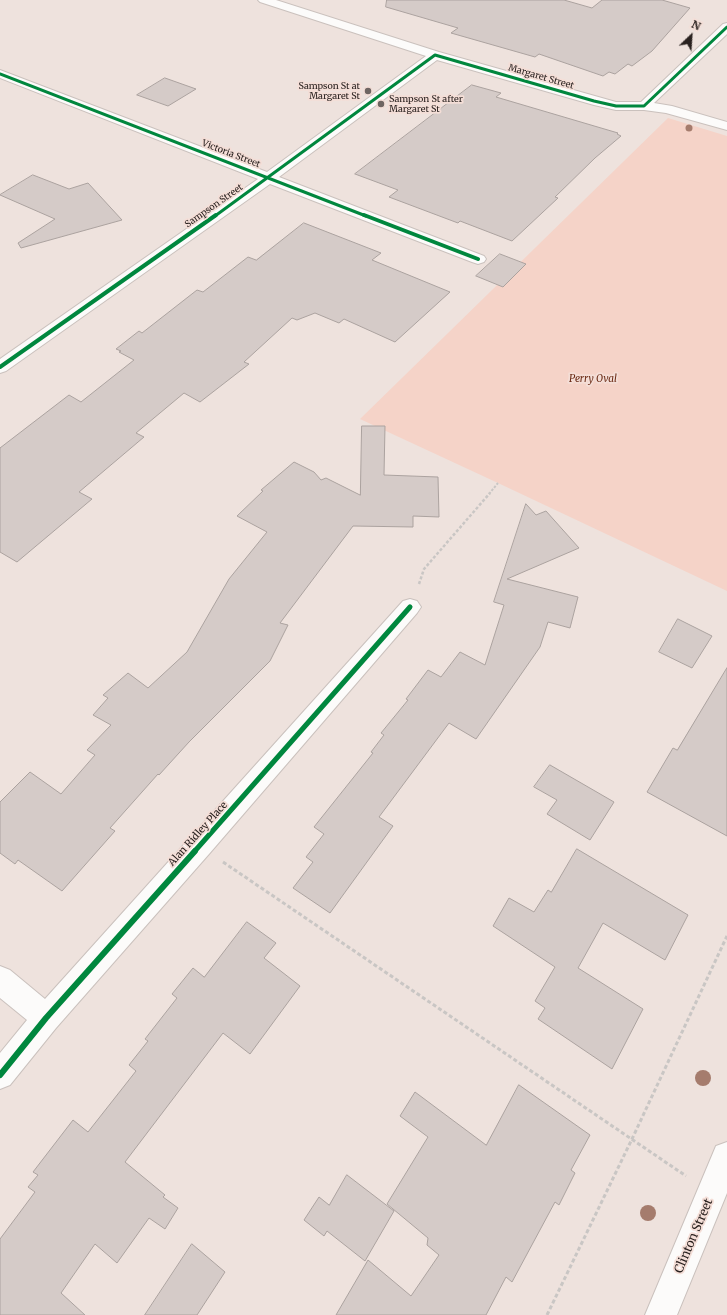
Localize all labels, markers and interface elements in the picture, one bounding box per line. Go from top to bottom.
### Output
north arrow [671,16,711,56]
text: N [689,17,703,33]
street label: Margaret Street [507,62,575,92]
place label: Sampson St at Margaret St [298,81,360,102]
marker: Sampson St at Margaret St [363,86,373,96]
place label: Sampson St after Margaret St [389,94,463,115]
marker: Sampson St after Margaret St [376,99,386,109]
street label: Victoria Street [200,138,262,170]
street label: Sampson Street [183,182,245,230]
park label: Perry Oval [569,373,617,385]
street label: Alan Ridley Place [166,799,230,869]
street label: Clinton Street [672,1196,716,1276]

